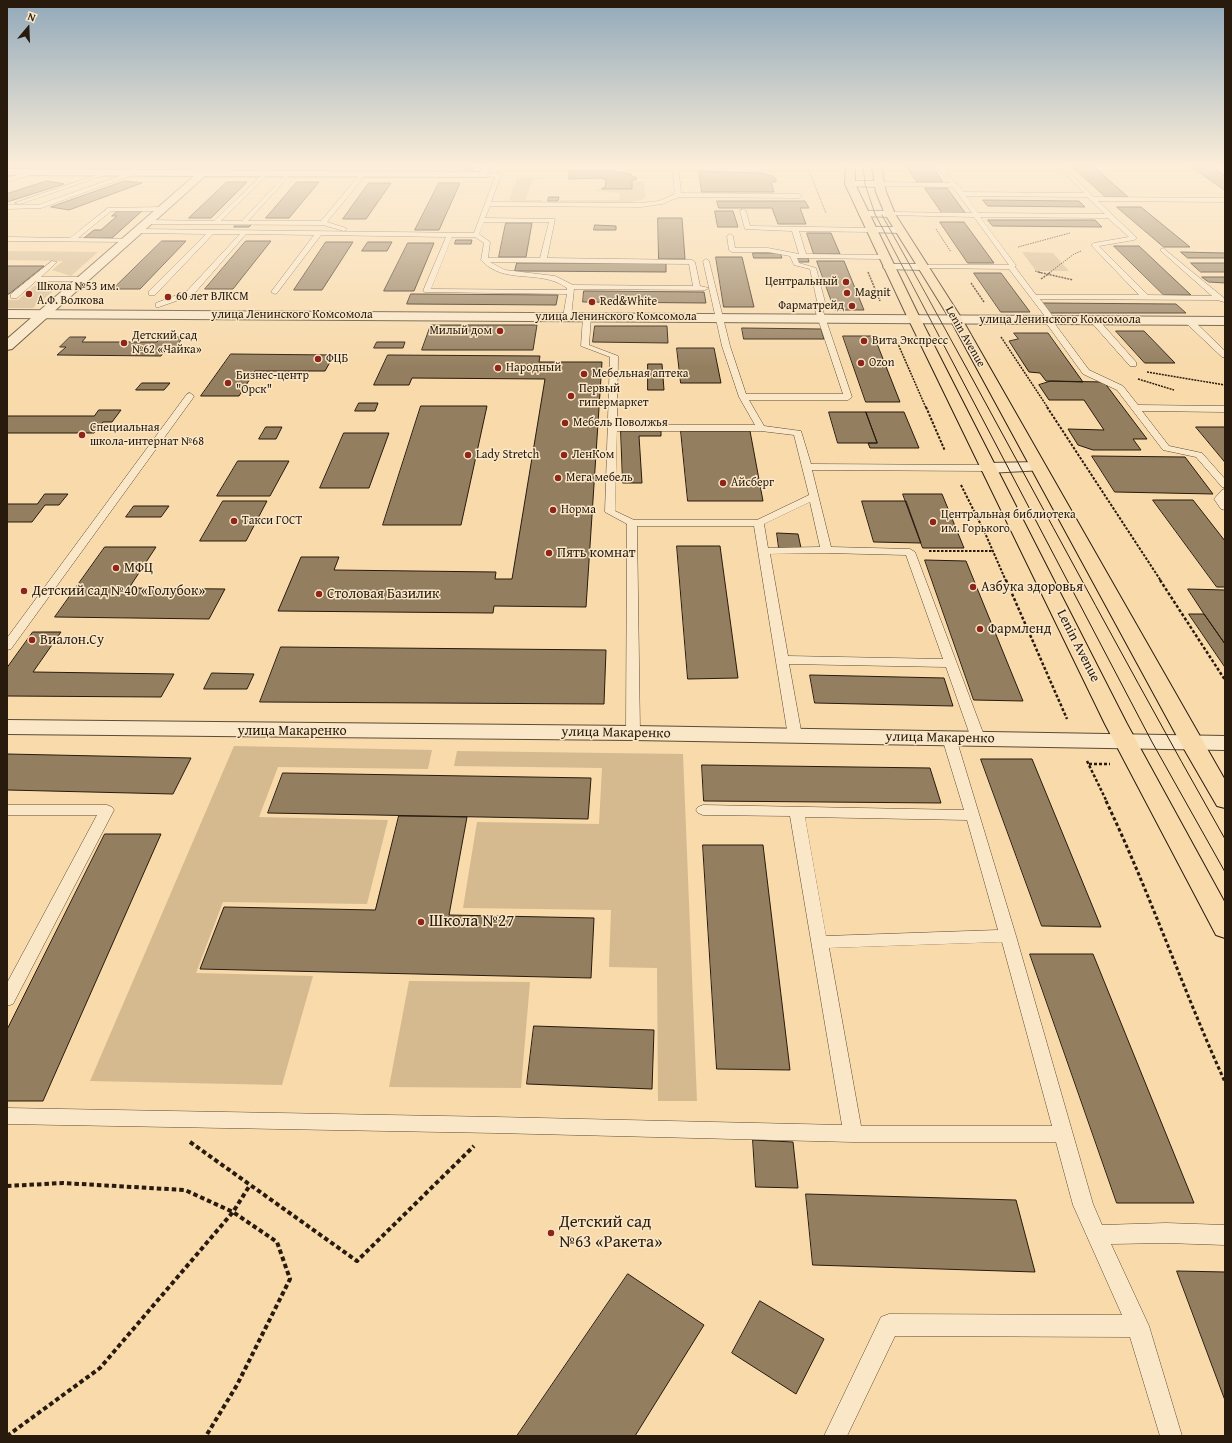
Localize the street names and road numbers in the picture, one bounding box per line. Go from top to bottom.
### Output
street label: Lenin Avenue [942,304,988,370]
street label: улица Ленинского Комсомола [211,308,373,322]
street label: улица Ленинского Комсомола [535,310,697,324]
street label: улица Ленинского Комсомола [979,313,1141,327]
street label: Lenin Avenue [1053,607,1103,685]
street label: улица Макаренко [237,723,347,739]
street label: улица Макаренко [561,724,671,742]
street label: улица Макаренко [885,729,995,747]

